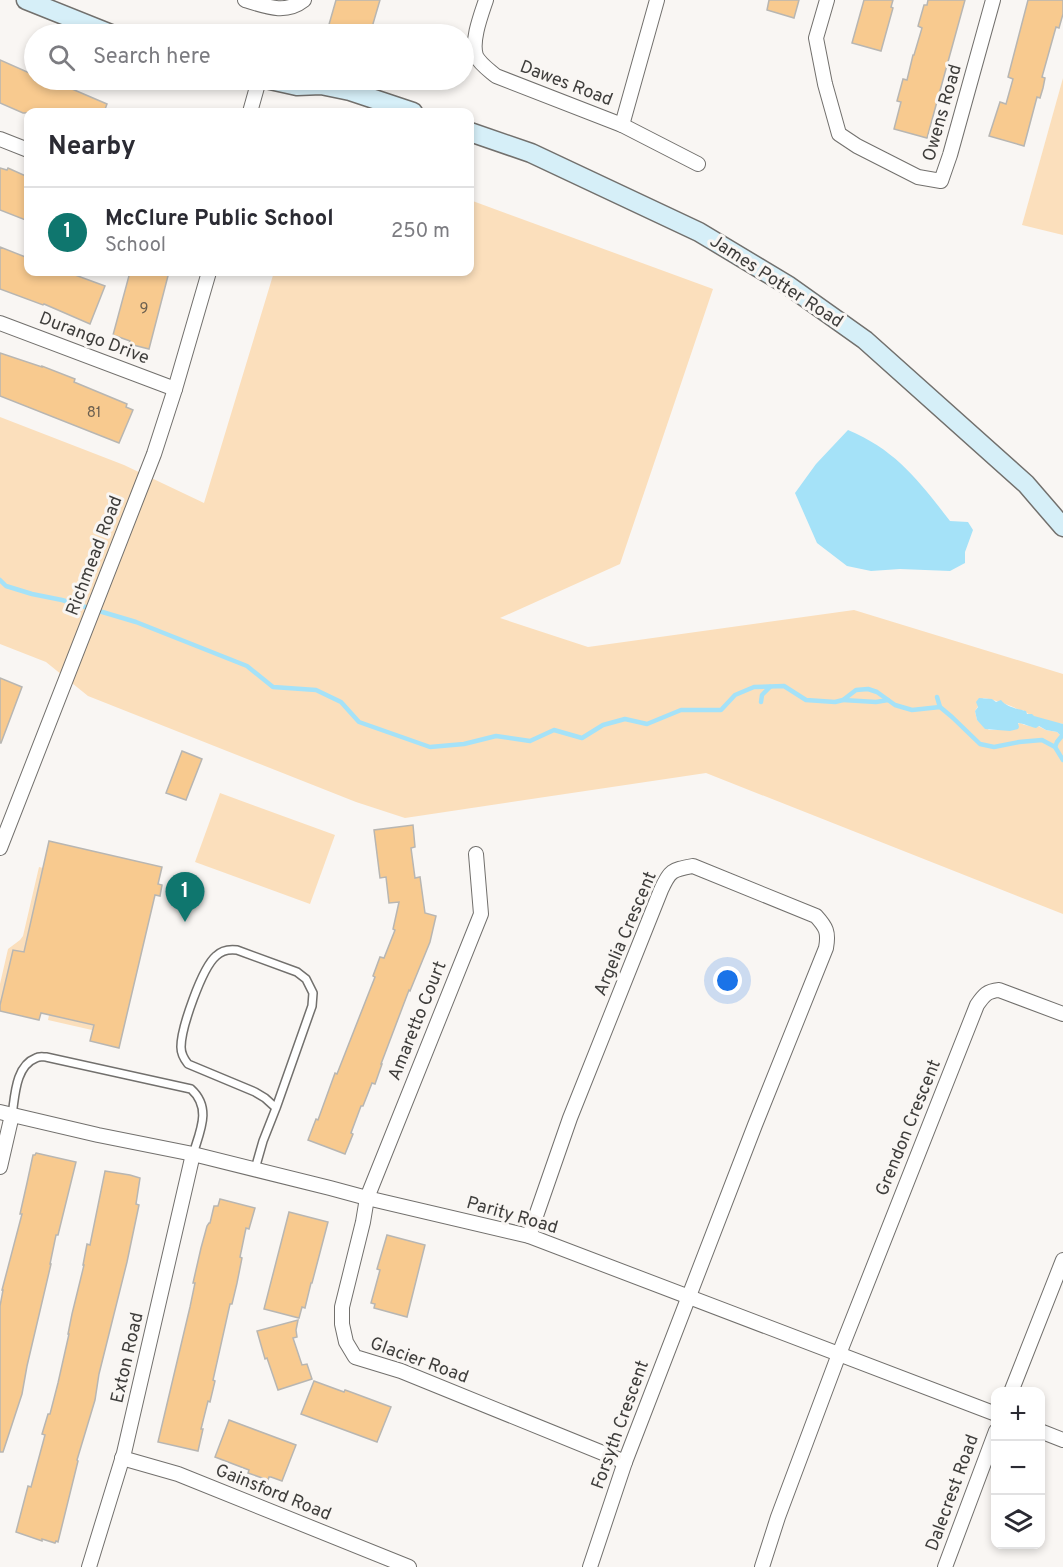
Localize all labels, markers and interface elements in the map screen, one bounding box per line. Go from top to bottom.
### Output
search box [24,24,474,90]
icon: search [45,41,78,74]
text: Search here [93,44,211,71]
street label: Dawes Road [516,56,616,112]
street label: Owens Road [918,62,968,164]
text: Nearby [48,131,136,164]
text: McClure Public School [105,206,334,233]
text: 1 [64,219,72,245]
text: 250 m [391,219,450,245]
street label: James Potter Road [705,230,847,334]
text: School [105,233,166,259]
house number: 9 [140,300,148,319]
street label: Durango Drive [36,307,152,371]
house number: 81 [87,404,101,423]
street label: Richmead Road [62,493,128,619]
street label: Argelia Crescent [589,868,663,1000]
pin: 1 [166,872,204,922]
street label: Amaretto Court [384,958,452,1084]
your location [713,966,742,995]
street label: Grendon Crescent [871,1056,947,1200]
street label: Parity Road [464,1192,560,1240]
street label: Exton Road [106,1310,150,1406]
street label: Glacier Road [367,1333,471,1389]
street label: Forsyth Crescent [587,1357,655,1493]
map controls [991,1387,1045,1549]
button: + [991,1387,1045,1441]
street label: Dalecrest Road [921,1432,985,1554]
button: − [991,1441,1045,1495]
street label: Gainsford Road [212,1459,334,1527]
button: layers [991,1495,1045,1549]

